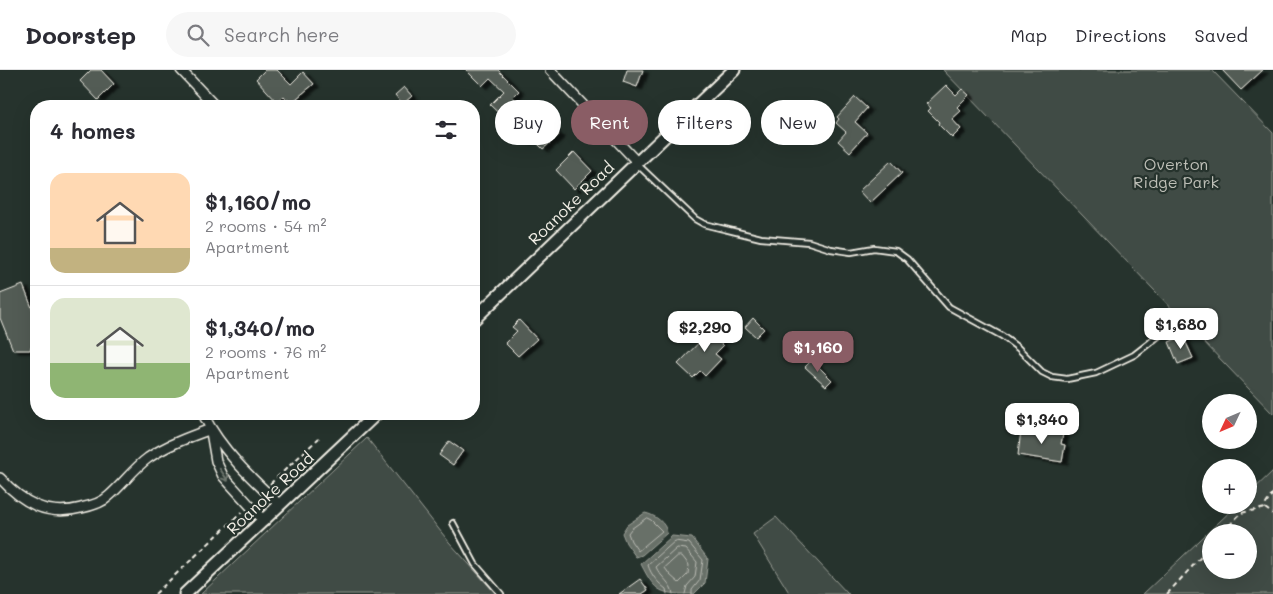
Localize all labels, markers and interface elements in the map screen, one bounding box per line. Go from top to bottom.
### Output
search box [166,12,516,57]
text: Doorstep [25,19,136,50]
icon: search [184,21,212,49]
text: Search here [224,22,340,47]
text: Map [1010,23,1047,47]
text: Directions [1075,23,1167,47]
text: Saved [1195,23,1248,47]
chip: Buy [495,100,561,145]
chip: Rent [571,100,648,145]
chip: Filters [658,100,751,145]
chip: New [761,100,835,145]
icon: filters [432,116,460,144]
text: 4 homes [50,117,136,144]
park label: Overton Ridge Park [1133,153,1219,192]
street label: Roanoke Road [523,156,618,249]
text: $1,160/mo [205,188,311,215]
icon: home [90,193,150,253]
text: 2 rooms · 54 m² [205,215,326,236]
text: Apartment [205,236,290,257]
pin: $1,680 [1140,308,1222,350]
pin: $2,290 [664,310,746,353]
text: $1,680 [1155,313,1207,334]
text: $1,340/mo [205,314,315,341]
text: $2,290 [679,316,731,337]
icon: home [90,318,150,378]
pin: $1,160 [777,330,859,373]
text: $1,160 [794,336,842,357]
text: 2 rooms · 76 m² [205,341,326,362]
text: Apartment [205,362,290,383]
north arrow [1202,394,1258,449]
map controls [1202,394,1257,579]
pin: $1,340 [1001,402,1083,445]
text: $1,340 [1016,408,1068,429]
street label: Roanoke Road [222,447,318,538]
button: + [1202,459,1257,514]
one-way arrow [219,468,229,482]
button: − [1202,524,1257,579]

